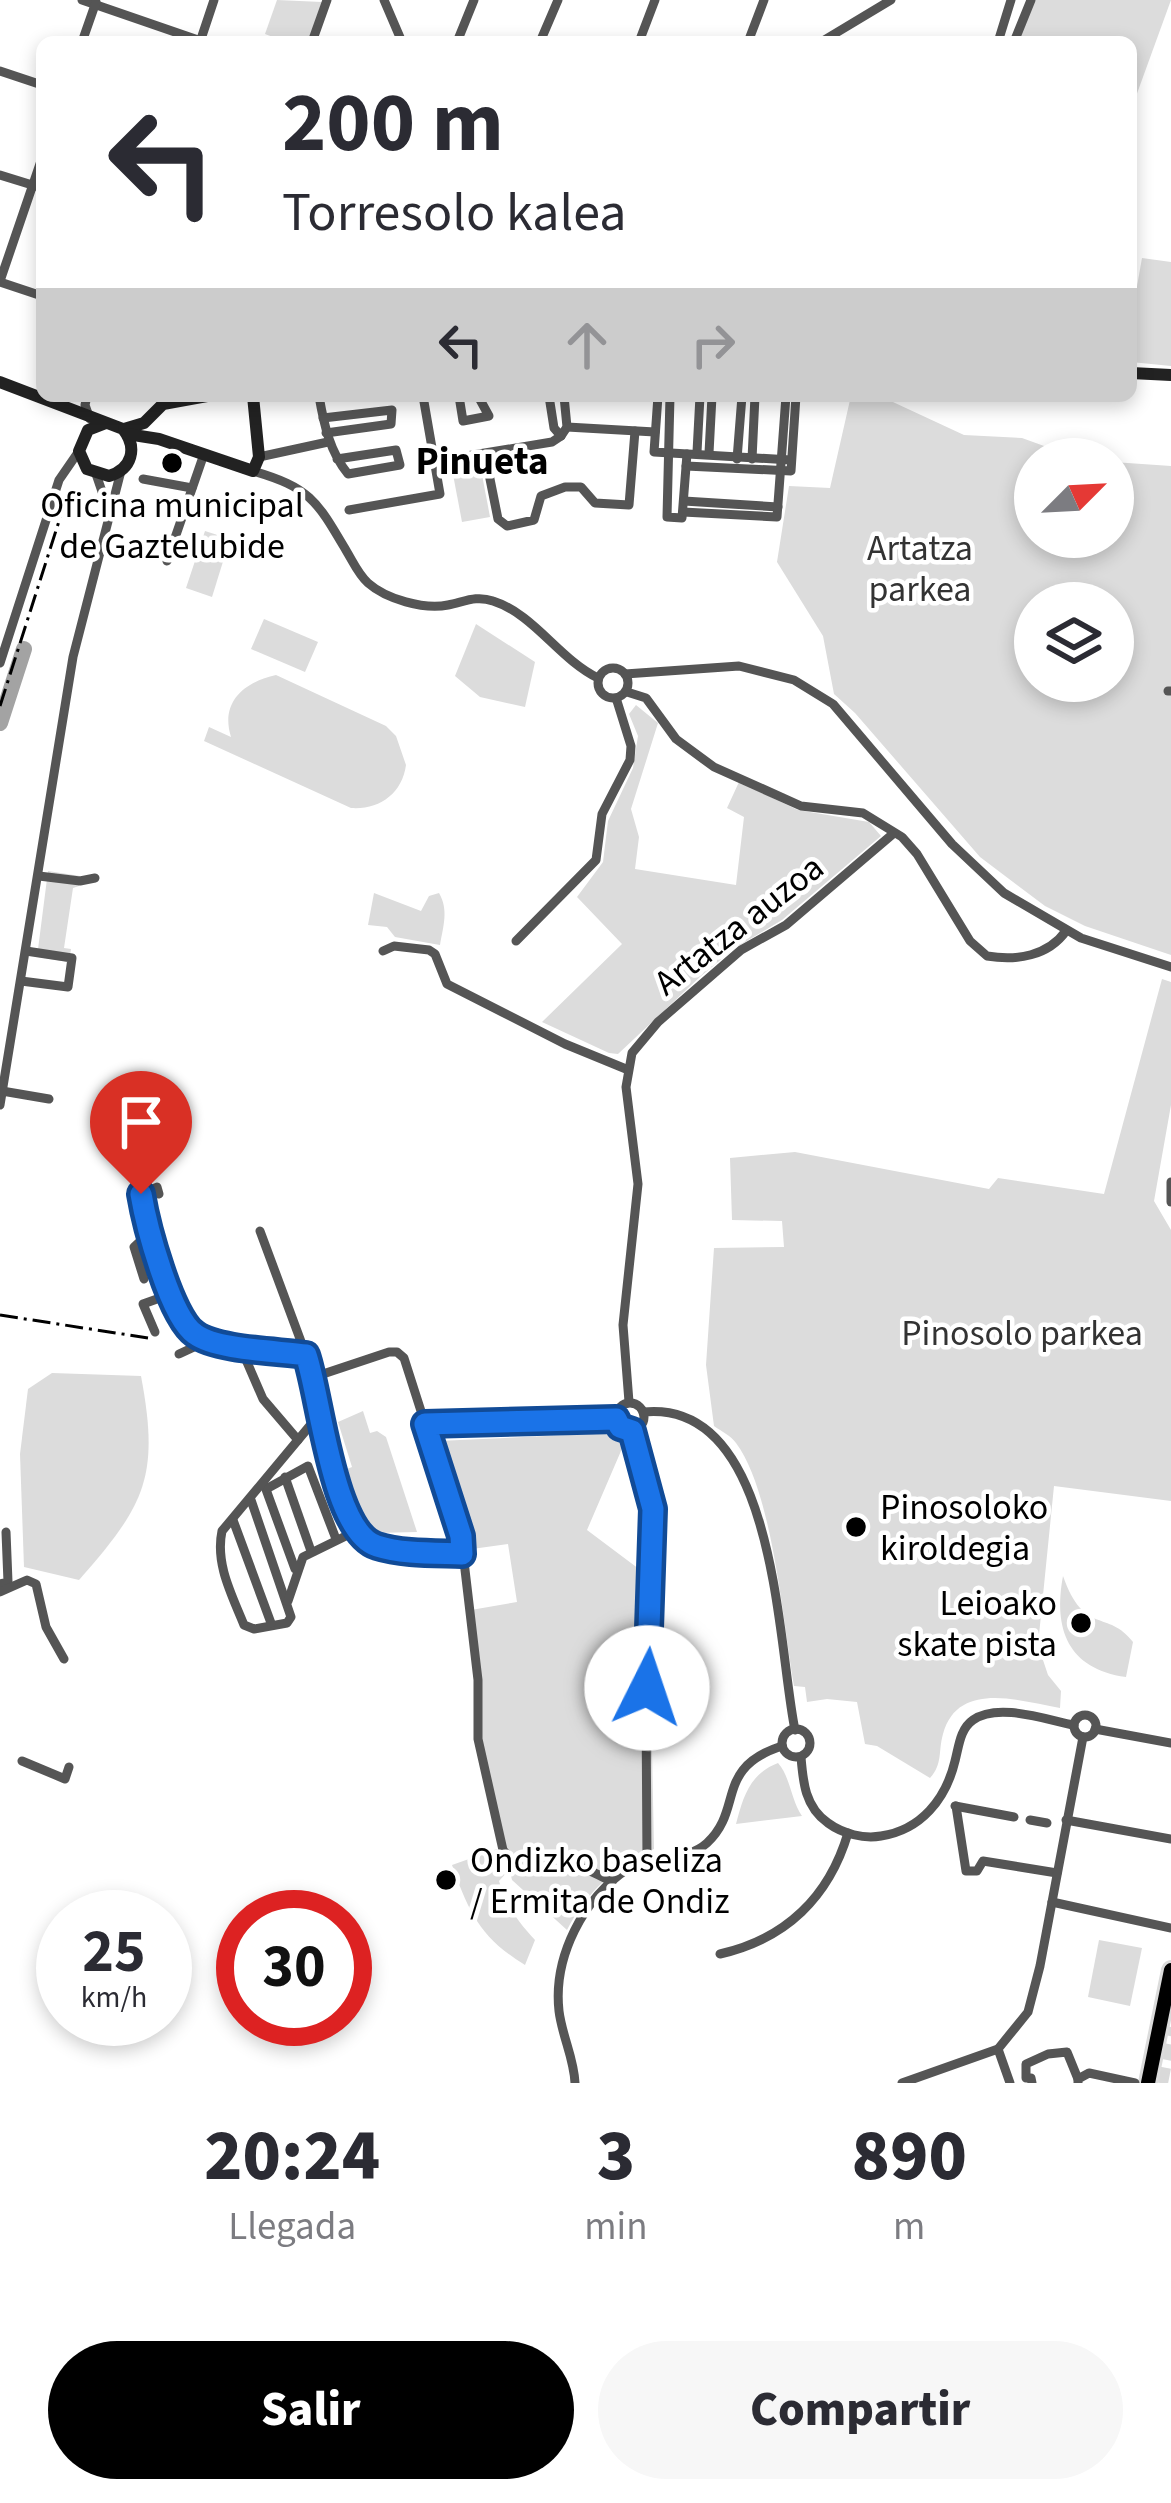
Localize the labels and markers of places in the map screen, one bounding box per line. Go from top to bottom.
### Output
marker: Oficina municipal de Gaztelubide [159,450,185,476]
place label: Oficina municipal de Gaztelubide [40,480,304,572]
pin [90,1071,192,1194]
place label: Pinosoloko kiroldegia [880,1482,1048,1574]
marker: Pinosoloko kiroldegia [843,1514,869,1540]
place label: Leioako skate pista [897,1578,1057,1670]
marker: Leioako skate pista [1068,1610,1094,1636]
place label: Ondizko baseliza / Ermita de Ondiz [470,1835,729,1927]
marker: Ondizko baseliza / Ermita de Ondiz [433,1867,459,1893]

